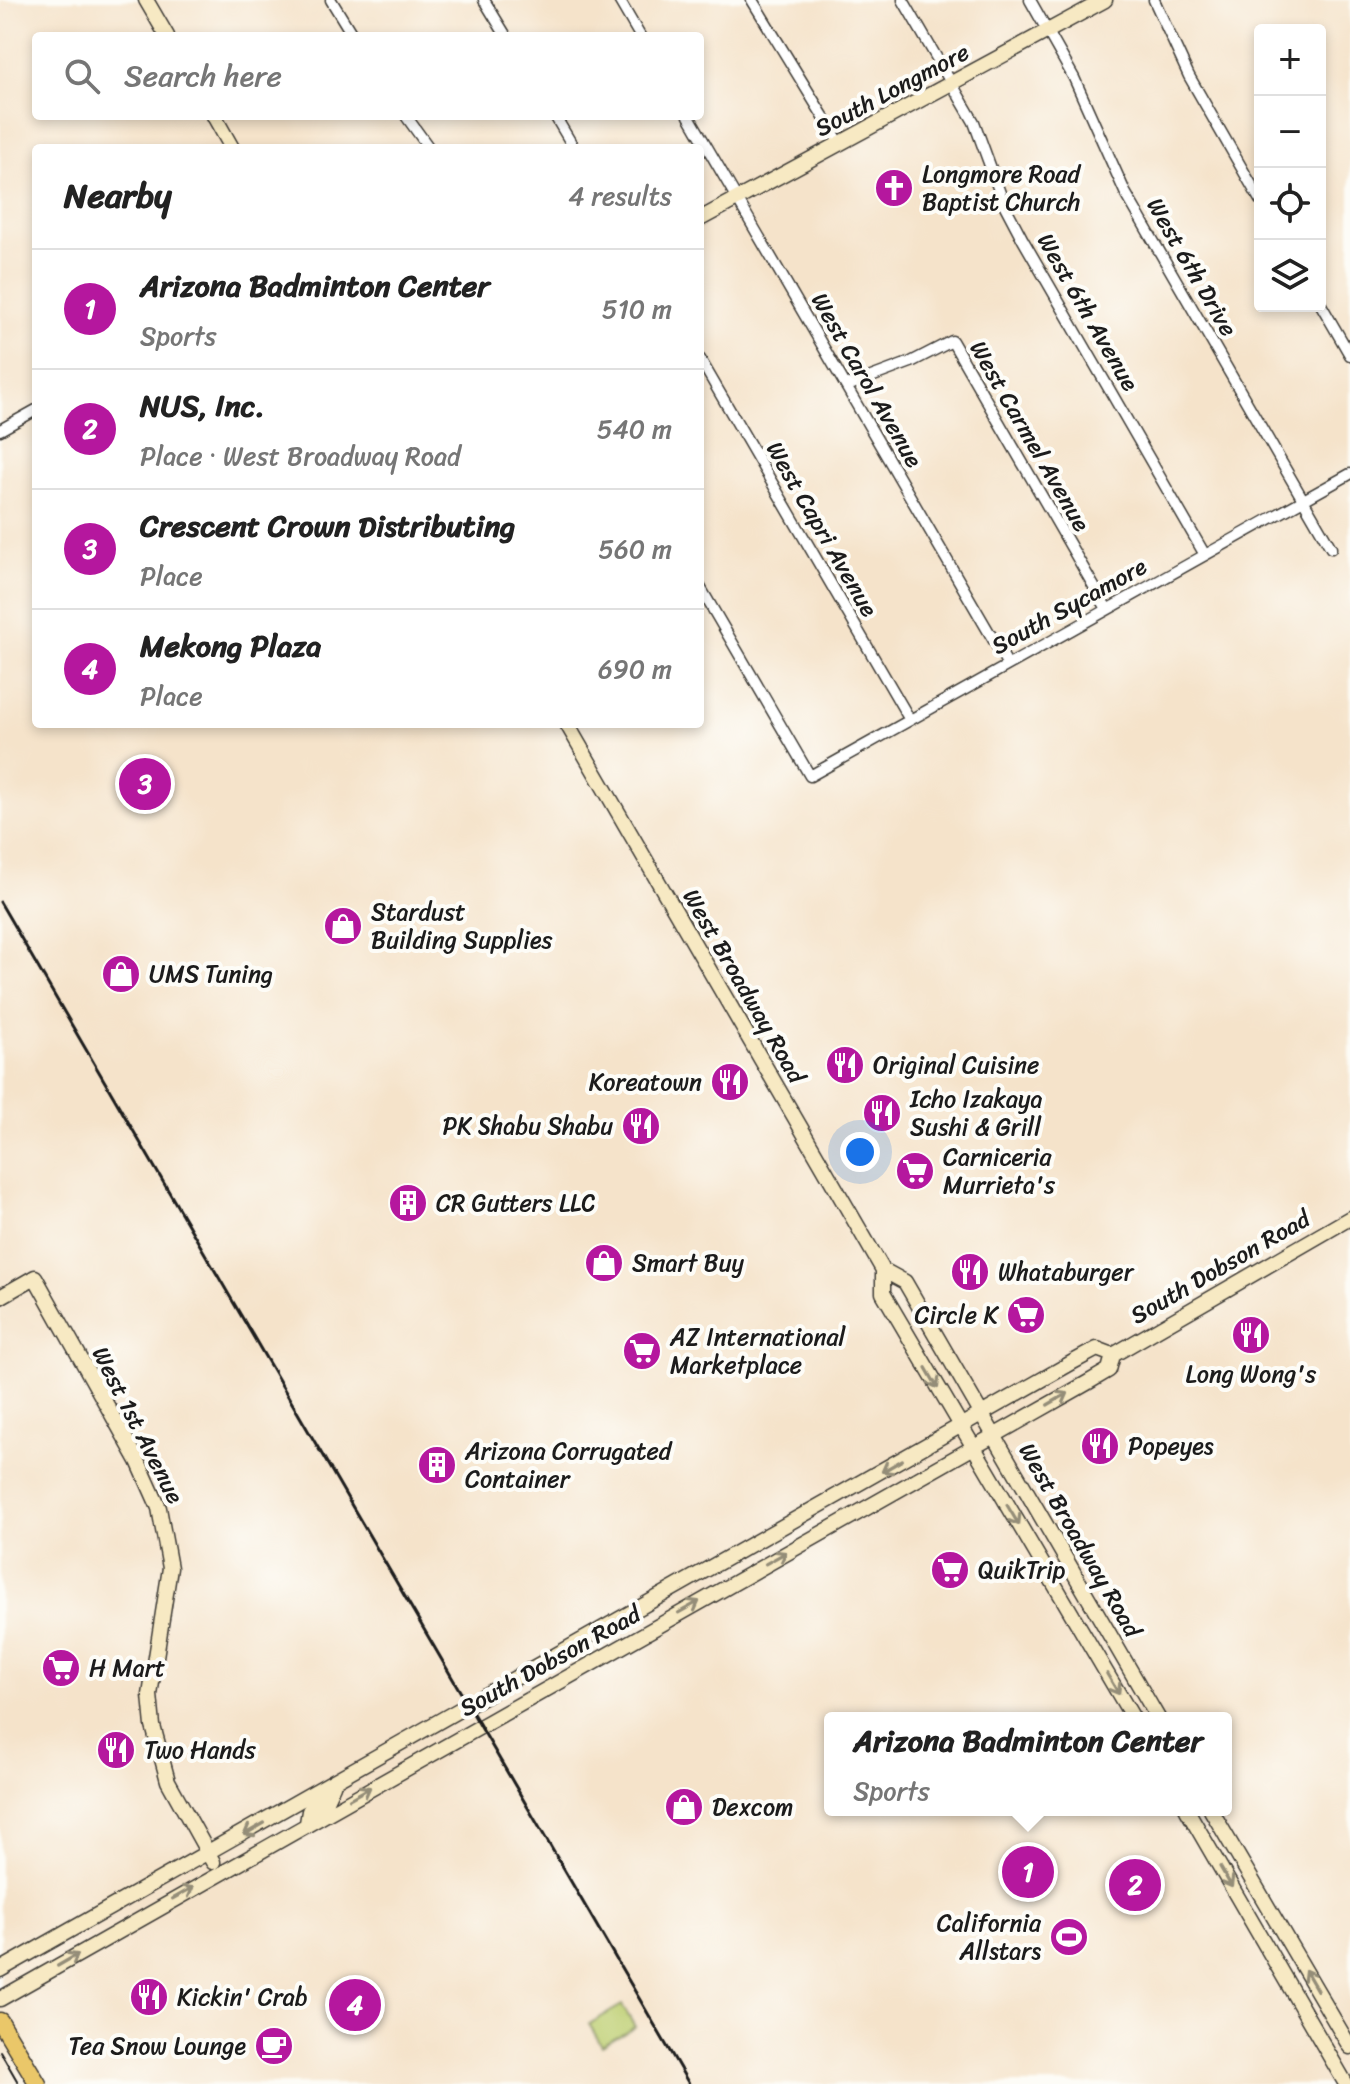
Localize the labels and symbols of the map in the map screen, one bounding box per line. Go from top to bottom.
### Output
street label: South Longmore [807,31,977,149]
place label: Longmore Road Baptist Church [922,153,1081,223]
church icon: Longmore Road Baptist Church [873,167,915,209]
street label: West 6th Drive [1135,189,1249,345]
street label: West 6th Avenue [1025,225,1151,400]
street label: West Carol Avenue [800,284,935,476]
street label: West Carmel Avenue [958,332,1102,540]
street label: West Capri Avenue [754,433,890,625]
street label: South Sycamore [983,546,1155,666]
pin: 3 [119,754,171,814]
street label: West Broadway Road [671,881,818,1094]
place label: Stardust Building Supplies [371,891,553,961]
shop icon: Stardust Building Supplies [322,905,364,947]
shop icon: UMS Tuning [100,953,142,995]
place label: UMS Tuning [149,953,273,995]
restaurant icon: Original Cuisine [824,1044,866,1086]
place label: Original Cuisine [873,1044,1039,1086]
place label: Koreatown [589,1061,702,1103]
restaurant icon: Koreatown [709,1061,751,1103]
place label: Icho Izakaya Sushi & Grill [909,1078,1043,1148]
restaurant icon: Icho Izakaya Sushi & Grill [861,1092,903,1134]
place label: PK Shabu Shabu [443,1105,613,1147]
restaurant icon: PK Shabu Shabu [620,1105,662,1147]
your location [840,1132,880,1172]
place label: Carniceria Murrieta's [943,1136,1056,1206]
supermarket icon: Carniceria Murrieta's [894,1150,936,1192]
building icon: CR Gutters LLC [387,1182,429,1224]
place label: CR Gutters LLC [436,1182,595,1224]
street label: South Dobson Road [1122,1198,1319,1336]
shop icon: Smart Buy [583,1242,625,1284]
place label: Smart Buy [632,1242,745,1284]
restaurant icon: Whataburger [949,1251,991,1293]
place label: Whataburger [998,1251,1135,1293]
place label: Circle K [915,1294,999,1336]
supermarket icon: Circle K [1005,1294,1047,1336]
restaurant icon: Long Wong's [1230,1314,1272,1356]
place label: AZ International Marketplace [669,1316,847,1386]
supermarket icon: AZ International Marketplace [621,1330,663,1372]
street label: West 1st Avenue [80,1339,196,1512]
place label: Long Wong's [1186,1353,1316,1395]
one-way arrow [925,1366,940,1390]
one-way arrow [1046,1391,1070,1406]
restaurant icon: Popeyes [1079,1425,1121,1467]
place label: Popeyes [1128,1425,1214,1467]
place label: Arizona Corrugated Container [464,1430,673,1500]
street label: West Broadway Road [1007,1435,1154,1648]
building icon: Arizona Corrugated Container [416,1444,458,1486]
one-way arrow [881,1459,905,1474]
one-way arrow [1005,1503,1021,1526]
supermarket icon: QuikTrip [929,1549,971,1591]
place label: QuikTrip [978,1549,1066,1591]
one-way arrow [764,1550,787,1566]
street label: South Dobson Road [451,1593,650,1728]
one-way arrow [677,1599,701,1614]
supermarket icon: H Mart [40,1647,82,1689]
place label: H Mart [89,1647,165,1689]
one-way arrow [1106,1672,1122,1695]
restaurant icon: Two Hands [95,1729,137,1771]
place label: Two Hands [144,1729,257,1771]
one-way arrow [348,1785,371,1801]
shop icon: Dexcom [663,1786,705,1828]
place label: Dexcom [712,1786,794,1828]
one-way arrow [243,1821,266,1837]
pin: 1 [1002,1842,1054,1902]
pin: 2 [1109,1855,1161,1915]
one-way arrow [1218,1865,1234,1888]
one-way arrow [171,1885,194,1901]
place label: California Allstars [937,1902,1042,1972]
sports icon: California Allstars [1048,1916,1090,1958]
one-way arrow [55,1952,79,1967]
one-way arrow [1303,1968,1318,1992]
pin: 4 [329,1975,381,2035]
restaurant icon: Kickin' Crab [128,1976,170,2018]
place label: Kickin' Crab [177,1976,308,2018]
place label: Tea Snow Lounge [69,2025,246,2067]
cafe icon: Tea Snow Lounge [253,2025,295,2067]

